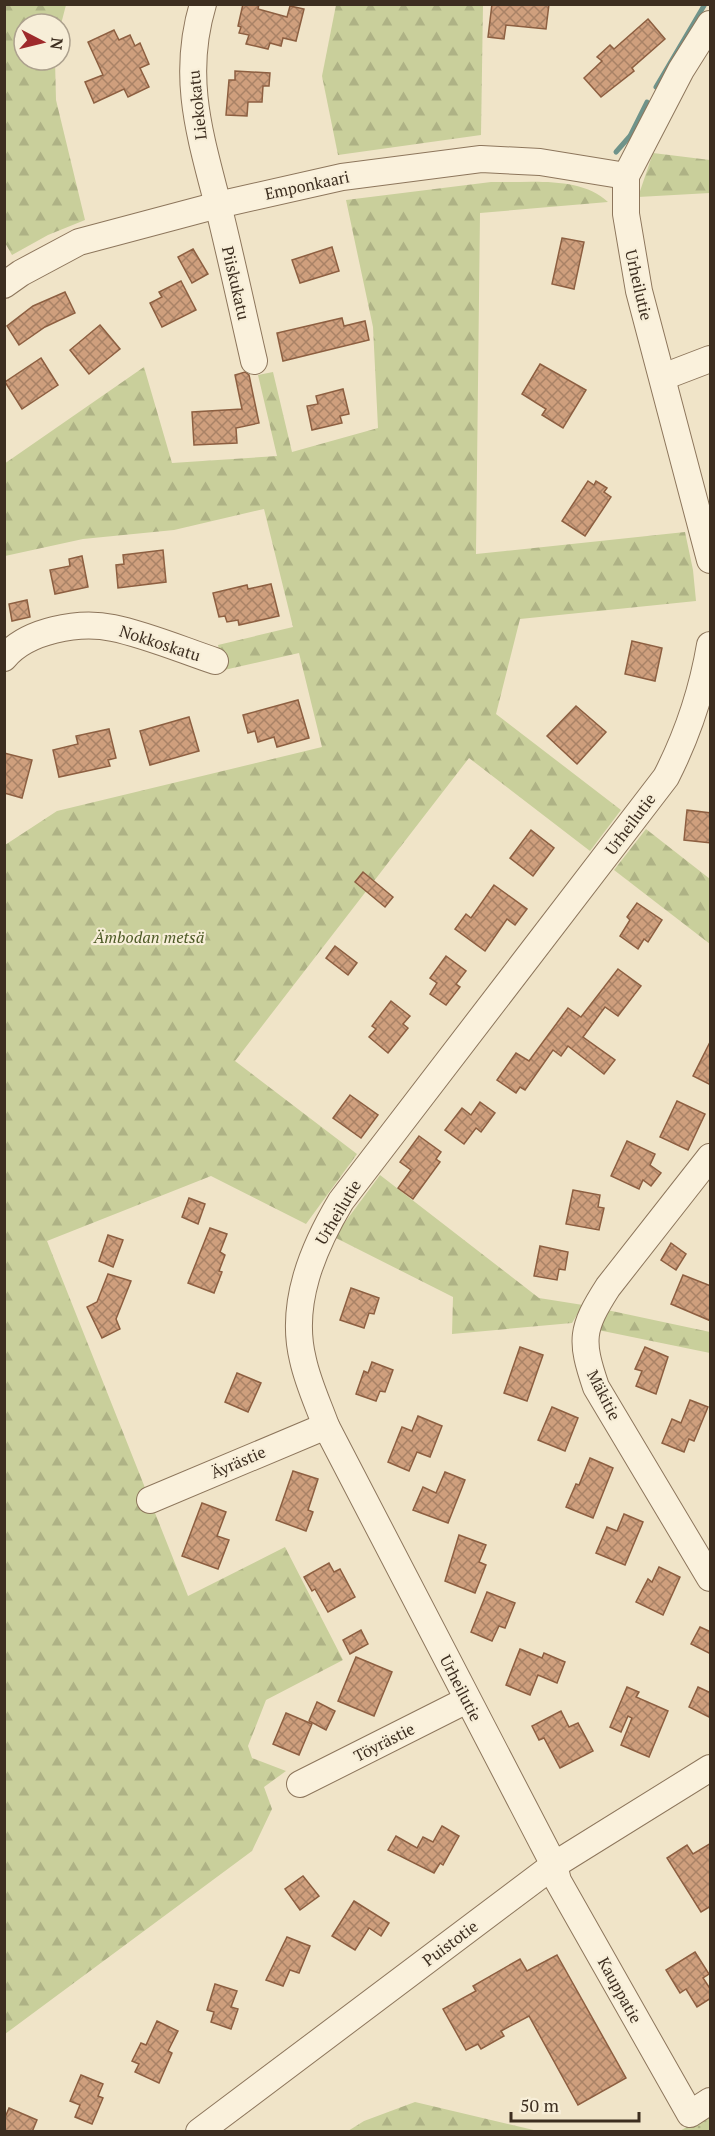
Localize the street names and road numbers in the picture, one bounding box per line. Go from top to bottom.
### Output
street label: Liekokatu [182,69,212,141]
street label: Emponkaari [263,165,351,205]
street label: Piiskukatu [217,244,255,322]
street label: Urheilutie [620,247,658,323]
street label: Nokkoskatu [117,620,203,666]
street label: Urheilutie [600,789,660,859]
street label: Urheilutie [310,1175,366,1249]
street label: Mäkitie [582,1366,626,1424]
street label: Äyrästie [207,1441,269,1483]
street label: Urheilutie [435,1651,487,1725]
street label: Töyrästie [350,1717,418,1767]
street label: Puistotie [418,1915,482,1971]
street label: Kauppatie [593,1953,647,2027]

